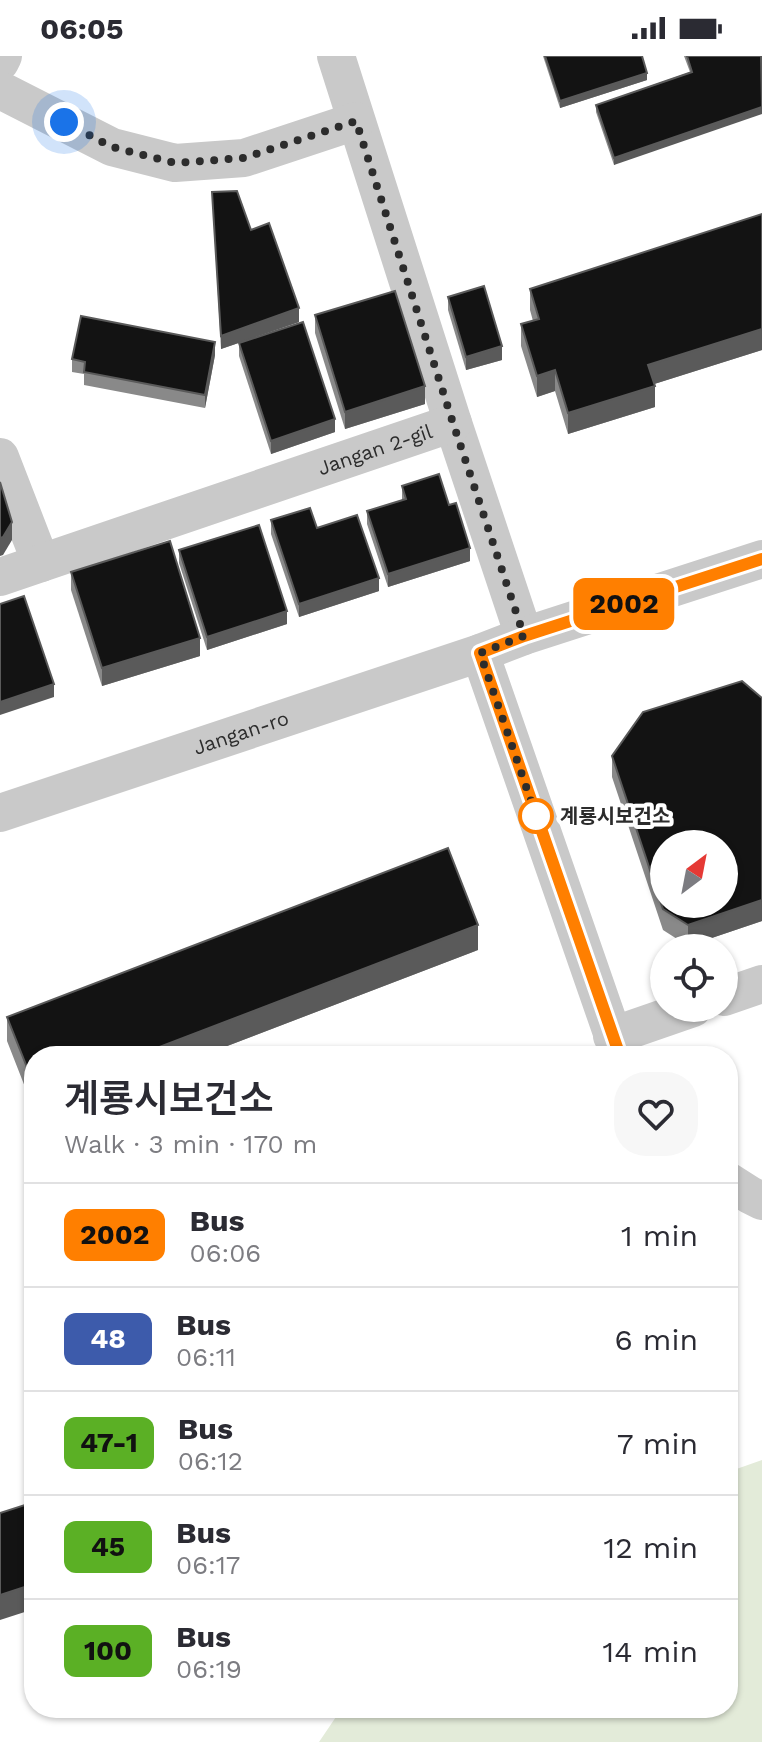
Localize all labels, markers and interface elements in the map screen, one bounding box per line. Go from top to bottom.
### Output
text: 06:05 [40,11,124,46]
your location [44,102,84,142]
street label: Jangan 2-gil [315,419,435,480]
line badge: 2002 [568,578,680,630]
text: 2002 [589,587,659,620]
street label: Jangan-ro [190,706,292,760]
marker: 계룡시보건소 [519,799,553,833]
place label: 계룡시보건소 [560,804,670,828]
north arrow [650,830,738,918]
map controls [650,830,738,1022]
button: locate [650,934,738,1022]
button: heart [614,1072,698,1156]
text: 계룡시보건소 [64,1077,274,1121]
text: Walk · 3 min · 170 m [64,1129,317,1159]
text: Bus [189,1203,245,1238]
text: 2002 [80,1218,149,1251]
text: 1 min [621,1218,698,1253]
text: 06:06 [189,1238,261,1268]
text: Bus [176,1307,231,1342]
text: 48 [90,1322,126,1355]
text: 6 min [614,1322,698,1357]
text: 06:11 [176,1342,236,1372]
text: Bus [178,1411,233,1446]
text: 47-1 [80,1426,138,1459]
text: 7 min [617,1426,698,1461]
text: 06:12 [178,1446,243,1476]
text: Bus [176,1515,231,1550]
text: 45 [91,1530,125,1563]
text: 12 min [603,1530,698,1565]
text: 06:17 [176,1550,240,1580]
text: Bus [176,1619,231,1654]
text: 100 [84,1634,132,1667]
text: 14 min [603,1634,698,1669]
text: 06:19 [176,1654,242,1684]

